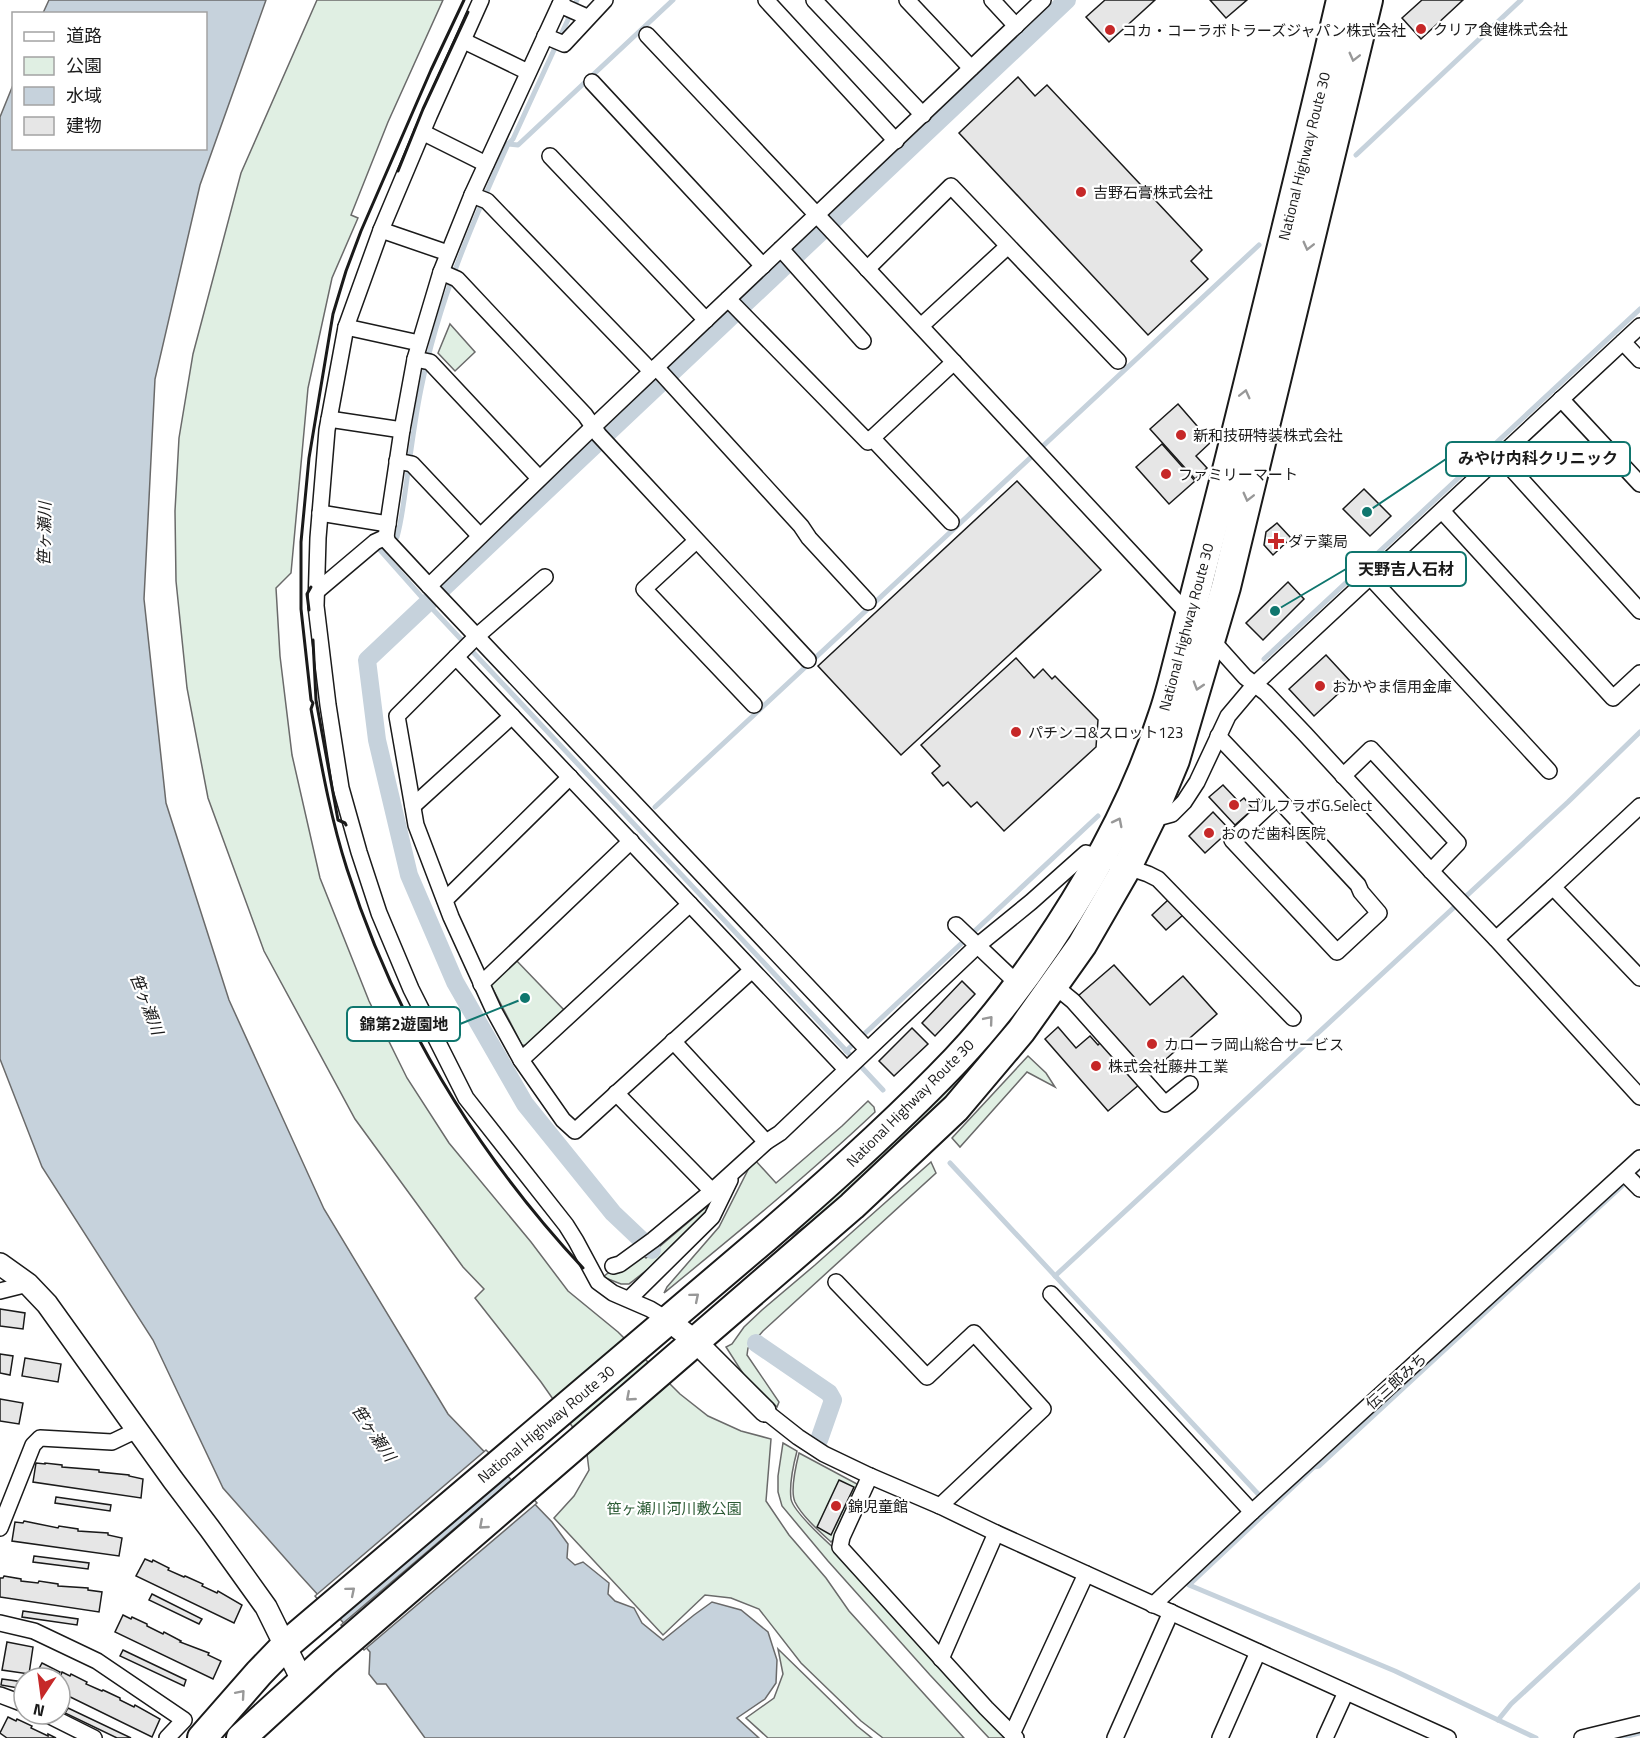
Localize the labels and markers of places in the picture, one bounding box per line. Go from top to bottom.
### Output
place label: クリア食健株式会社 [1433,18,1568,41]
place label: コカ・コーラボトラーズジャパン株式会社 [1122,19,1406,42]
marker: クリア食健株式会社 [1414,22,1428,36]
marker: コカ・コーラボトラーズジャパン株式会社 [1103,23,1117,37]
place label: 吉野石膏株式会社 [1093,181,1213,204]
marker: 吉野石膏株式会社 [1074,185,1088,199]
place label: 新和技研特装株式会社 [1193,424,1343,447]
marker: 新和技研特装株式会社 [1174,428,1188,442]
callout: みやけ内科クリニック [1446,442,1630,476]
place label: ファミリーマート [1178,463,1298,486]
marker: ファミリーマート [1159,467,1173,481]
place label: ダテ薬局 [1288,530,1348,553]
marker: ダテ薬局 [1269,534,1283,548]
callout: 天野吉人石材 [1346,552,1466,586]
place label: おかやま信用金庫 [1332,675,1452,698]
marker: おかやま信用金庫 [1313,679,1327,693]
place label: パチンコ&スロット123 [1028,721,1184,744]
marker: パチンコ&スロット123 [1009,725,1023,739]
place label: ゴルフラボG.Select [1246,794,1373,817]
marker: ゴルフラボG.Select [1227,798,1241,812]
place label: おのだ歯科医院 [1221,822,1326,845]
marker: おのだ歯科医院 [1202,826,1216,840]
callout: 錦第2遊園地 [347,1007,460,1041]
place label: カローラ岡山総合サービス [1164,1033,1344,1056]
marker: カローラ岡山総合サービス [1145,1037,1159,1051]
place label: 株式会社藤井工業 [1108,1055,1228,1078]
marker: 株式会社藤井工業 [1089,1059,1103,1073]
place label: 錦児童館 [848,1495,908,1518]
marker: 錦児童館 [829,1499,843,1513]

